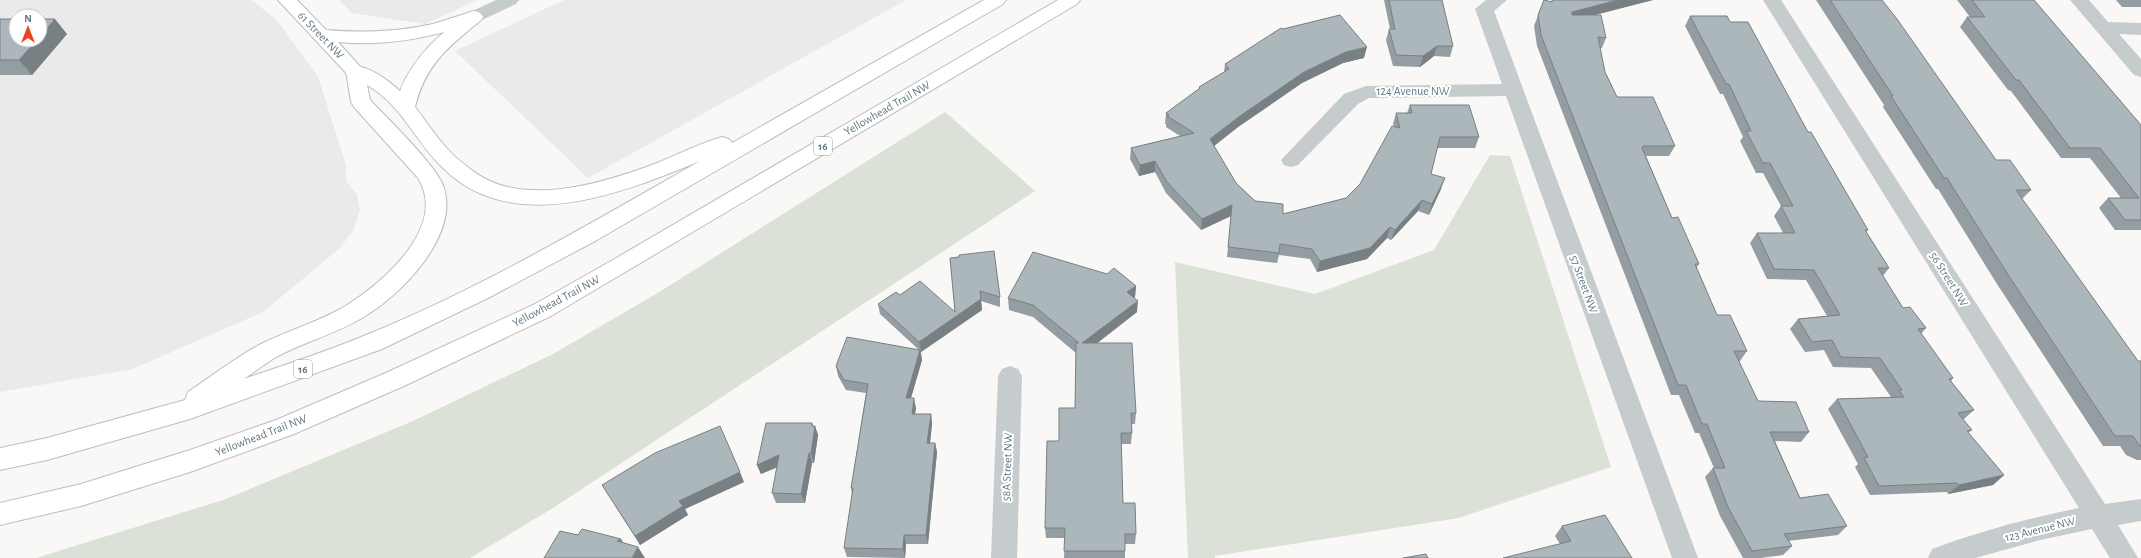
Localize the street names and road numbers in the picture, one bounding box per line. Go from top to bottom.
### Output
street label: 61 Street NW [296,9,347,61]
street label: Yellowhead Trail NW [842,78,932,138]
street label: 124 Avenue NW [1376,85,1450,97]
road number: 16 [814,137,832,155]
street label: 56 Street NW [1928,250,1971,309]
street label: 57 Street NW [1568,253,1600,315]
street label: Yellowhead Trail NW [510,273,602,329]
road number: 16 [294,360,312,378]
street label: Yellowhead Trail NW [213,412,309,458]
street label: 58A Street NW [1000,432,1014,501]
street label: 123 Avenue NW [2004,514,2077,544]

